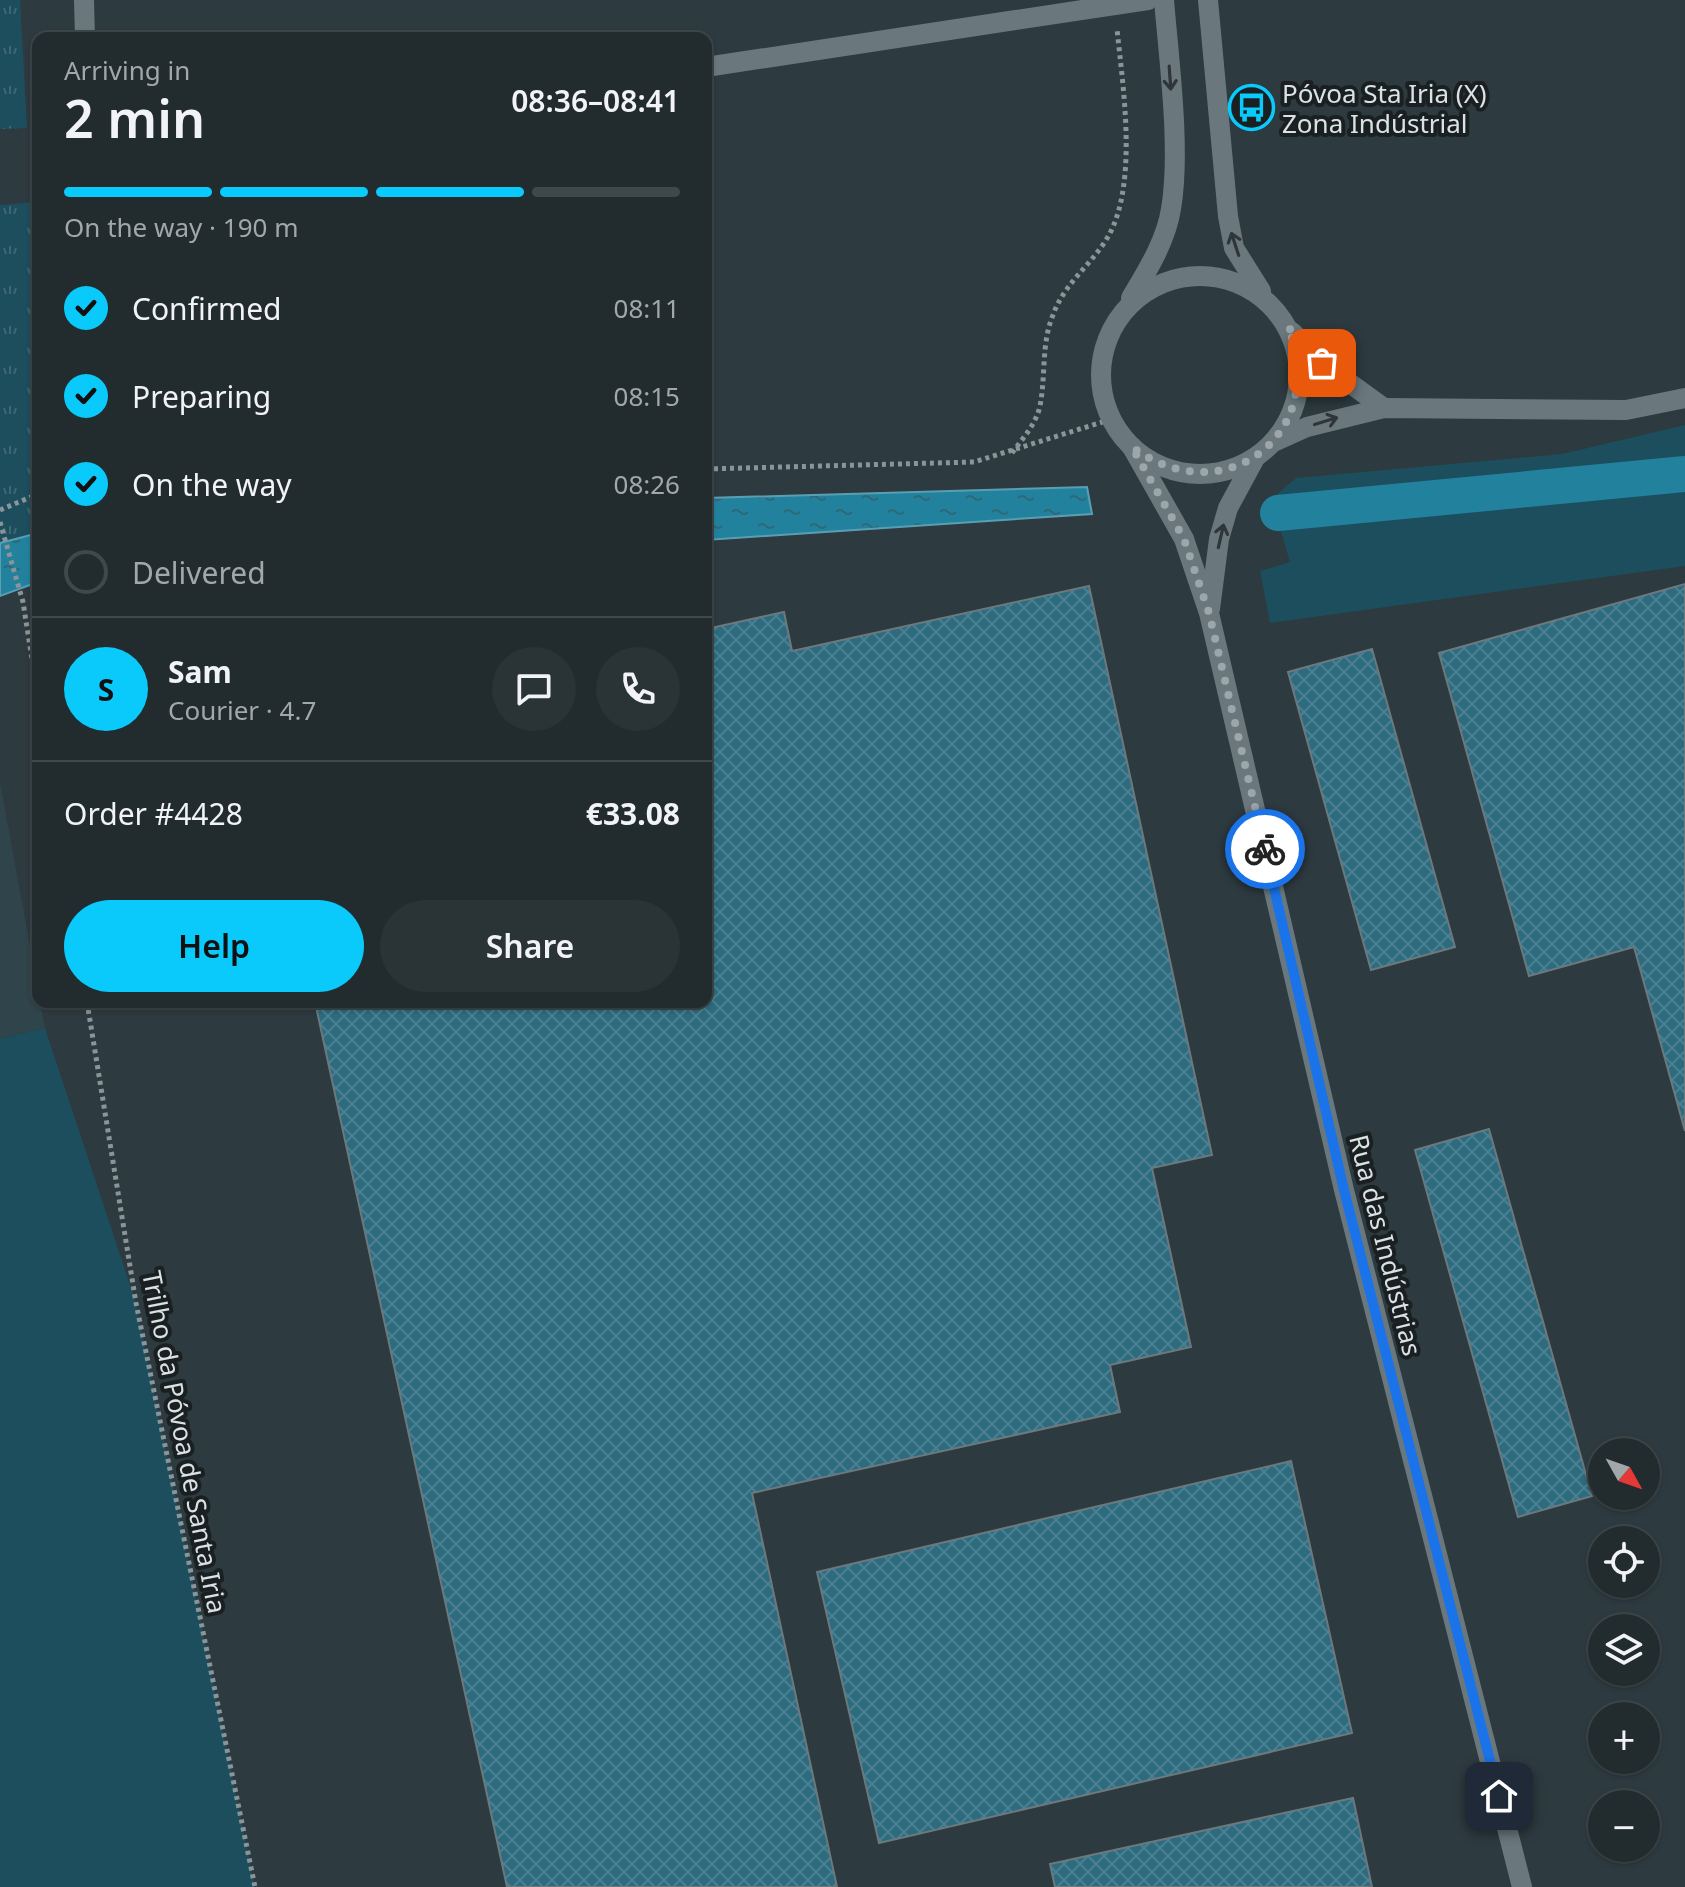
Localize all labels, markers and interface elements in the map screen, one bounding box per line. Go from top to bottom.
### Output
text: Arriving in [64,52,190,88]
one-way arrow [1163,64,1178,91]
place label: Póvoa Sta Iria (X) Zona Indústrial [1282,75,1487,141]
text: 08:36–08:41 [511,80,680,121]
text: 2 min [64,82,205,153]
bus stop icon: Póvoa Sta Iria (X) Zona Indústrial [1227,84,1275,132]
text: On the way · 190 m [64,209,298,245]
one-way arrow [1227,232,1242,257]
icon: check [64,286,108,330]
text: Confirmed [132,288,282,329]
text: 08:11 [614,290,680,326]
pin [1288,329,1356,397]
icon: bag [1300,341,1344,385]
icon: check [64,374,108,418]
text: Preparing [132,376,271,417]
text: 08:15 [614,378,680,414]
one-way arrow [1313,413,1339,428]
icon: check [64,462,108,506]
text: On the way [132,464,292,505]
text: 08:26 [614,466,680,502]
one-way arrow [1214,524,1229,549]
text: Delivered [132,552,266,593]
button: chat [492,647,576,731]
button: phone [596,647,680,731]
text: Sam [168,651,232,692]
text: S [98,669,114,710]
text: Courier · 4.7 [168,692,316,728]
text: Order #4428 [64,793,243,834]
text: €33.08 [586,793,680,834]
courier [1225,809,1305,889]
icon: bike [1243,827,1287,871]
button: Help [64,900,364,992]
button: Share [380,900,680,992]
street label: Rua das Indústrias [1341,1131,1431,1359]
street label: Trilho da Póvoa de Santa Iria [134,1268,236,1616]
north arrow [1588,1438,1660,1510]
map controls [1588,1438,1660,1862]
button: locate [1588,1526,1660,1598]
button: layers [1588,1614,1660,1686]
button: + [1588,1702,1660,1774]
pin [1465,1762,1533,1830]
icon: home [1477,1774,1521,1818]
button: − [1588,1790,1660,1862]

